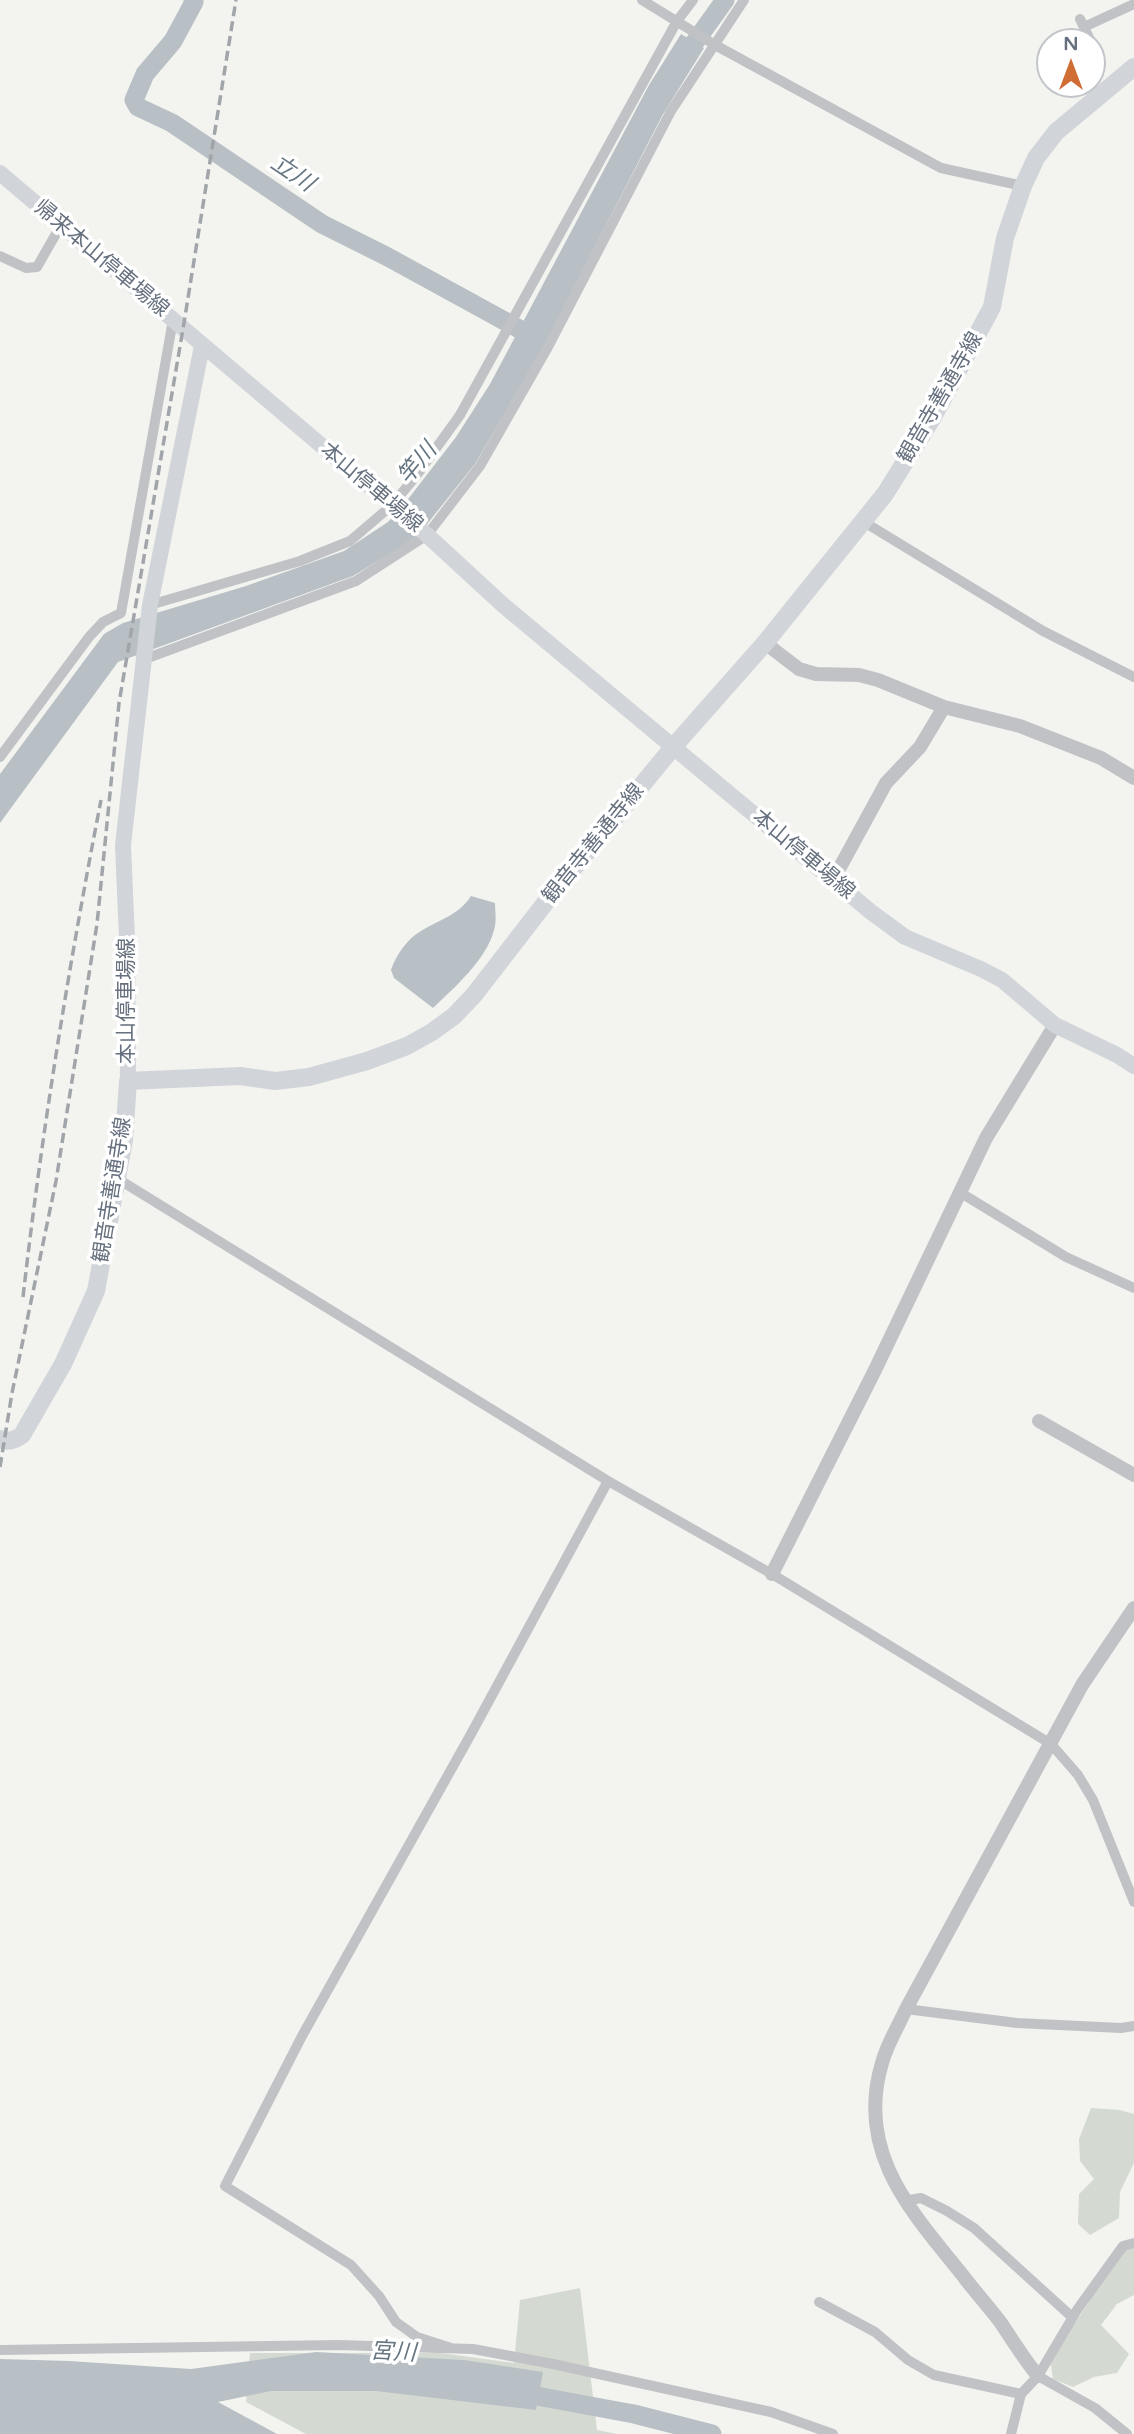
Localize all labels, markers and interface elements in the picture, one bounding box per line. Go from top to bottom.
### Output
north arrow [1036,28,1106,98]
text: N [1063,33,1079,55]
water label: 立川 [265,150,319,198]
street label: 帰来本山停車場線 [29,195,173,323]
street label: 観音寺善通寺線 [893,328,989,468]
street label: 本山停車場線 [315,438,427,538]
water label: 竿川 [393,438,443,490]
street label: 観音寺善通寺線 [538,779,650,909]
street label: 本山停車場線 [747,805,859,905]
street label: 本山停車場線 [114,938,140,1064]
street label: 観音寺善通寺線 [89,1115,137,1265]
water label: 宮川 [369,2338,417,2368]

